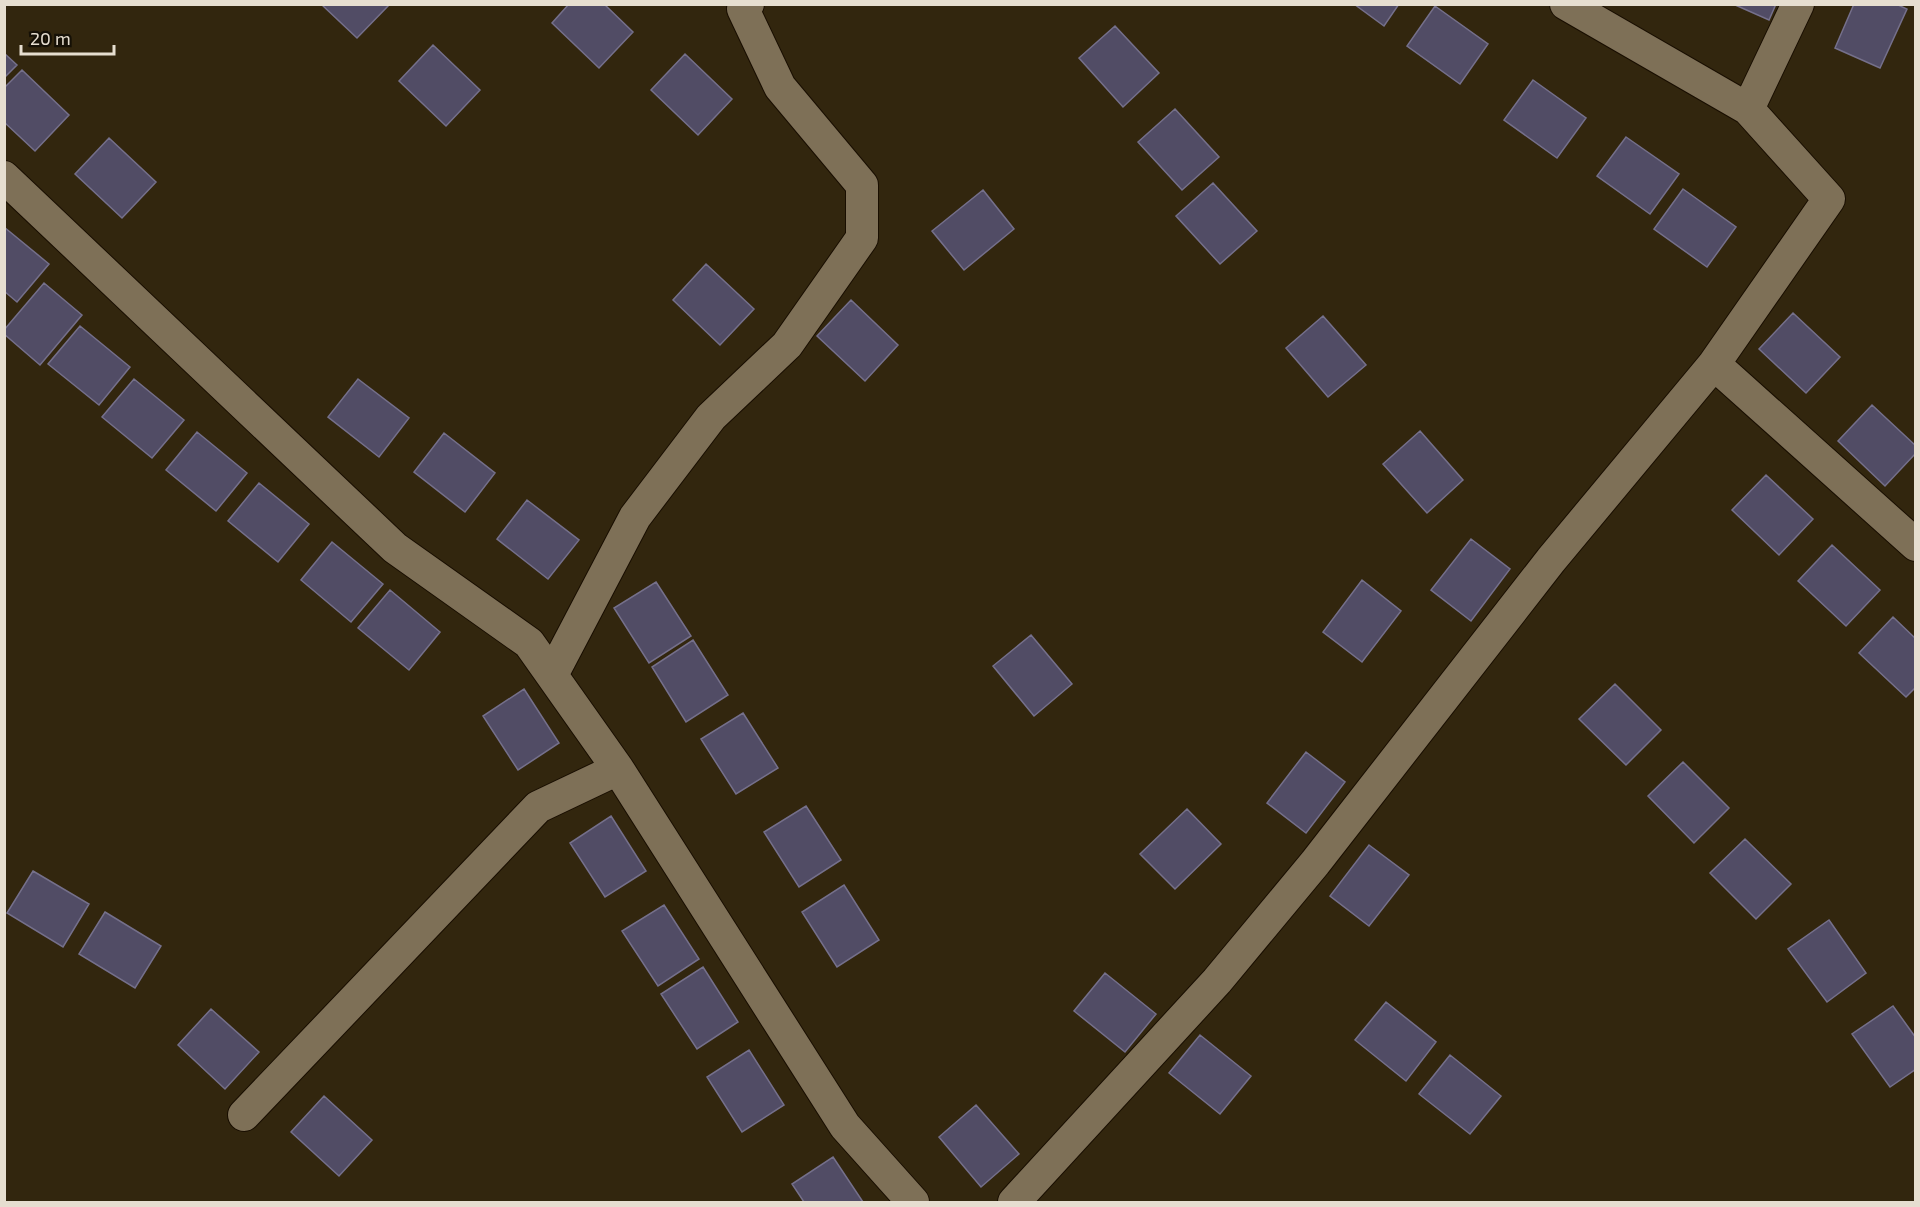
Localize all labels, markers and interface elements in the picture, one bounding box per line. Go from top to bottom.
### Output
scale bar [21,18,114,56]
text: 20 m [30,27,71,49]

